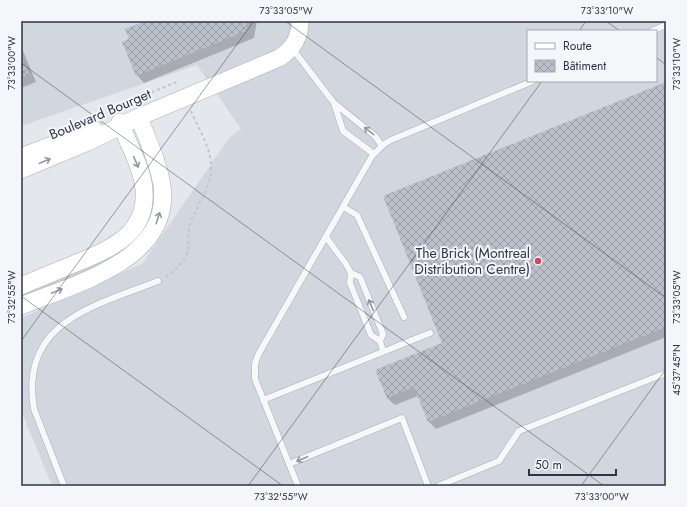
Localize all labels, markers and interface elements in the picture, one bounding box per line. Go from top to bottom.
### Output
text: 73°33'05"W [259,3,313,18]
text: 73°33'10"W [581,3,633,18]
legend [527,30,657,82]
text: 73°33'00"W [4,36,19,90]
text: Route [563,37,592,55]
text: 73°33'10"W [669,38,684,90]
text: Bâtiment [563,57,606,75]
street label: Boulevard Bourget [46,83,155,144]
one-way arrow [363,127,374,135]
one-way arrow [38,156,50,164]
one-way arrow [133,156,140,168]
one-way arrow [155,211,162,224]
place label: The Brick (Montreal Distribution Centre) [414,243,530,279]
marker: The Brick (Montreal Distribution Centre) [533,256,543,266]
text: 73°32'55"W [4,270,19,324]
text: 73°33'05"W [669,270,684,324]
one-way arrow [51,287,63,294]
one-way arrow [367,299,375,311]
text: 45°37'45"N [669,344,684,396]
scale bar [529,451,616,477]
one-way arrow [296,456,308,464]
text: 50 m [535,456,562,474]
text: 73°32'55"W [254,489,308,504]
text: 73°33'00"W [575,489,629,504]

